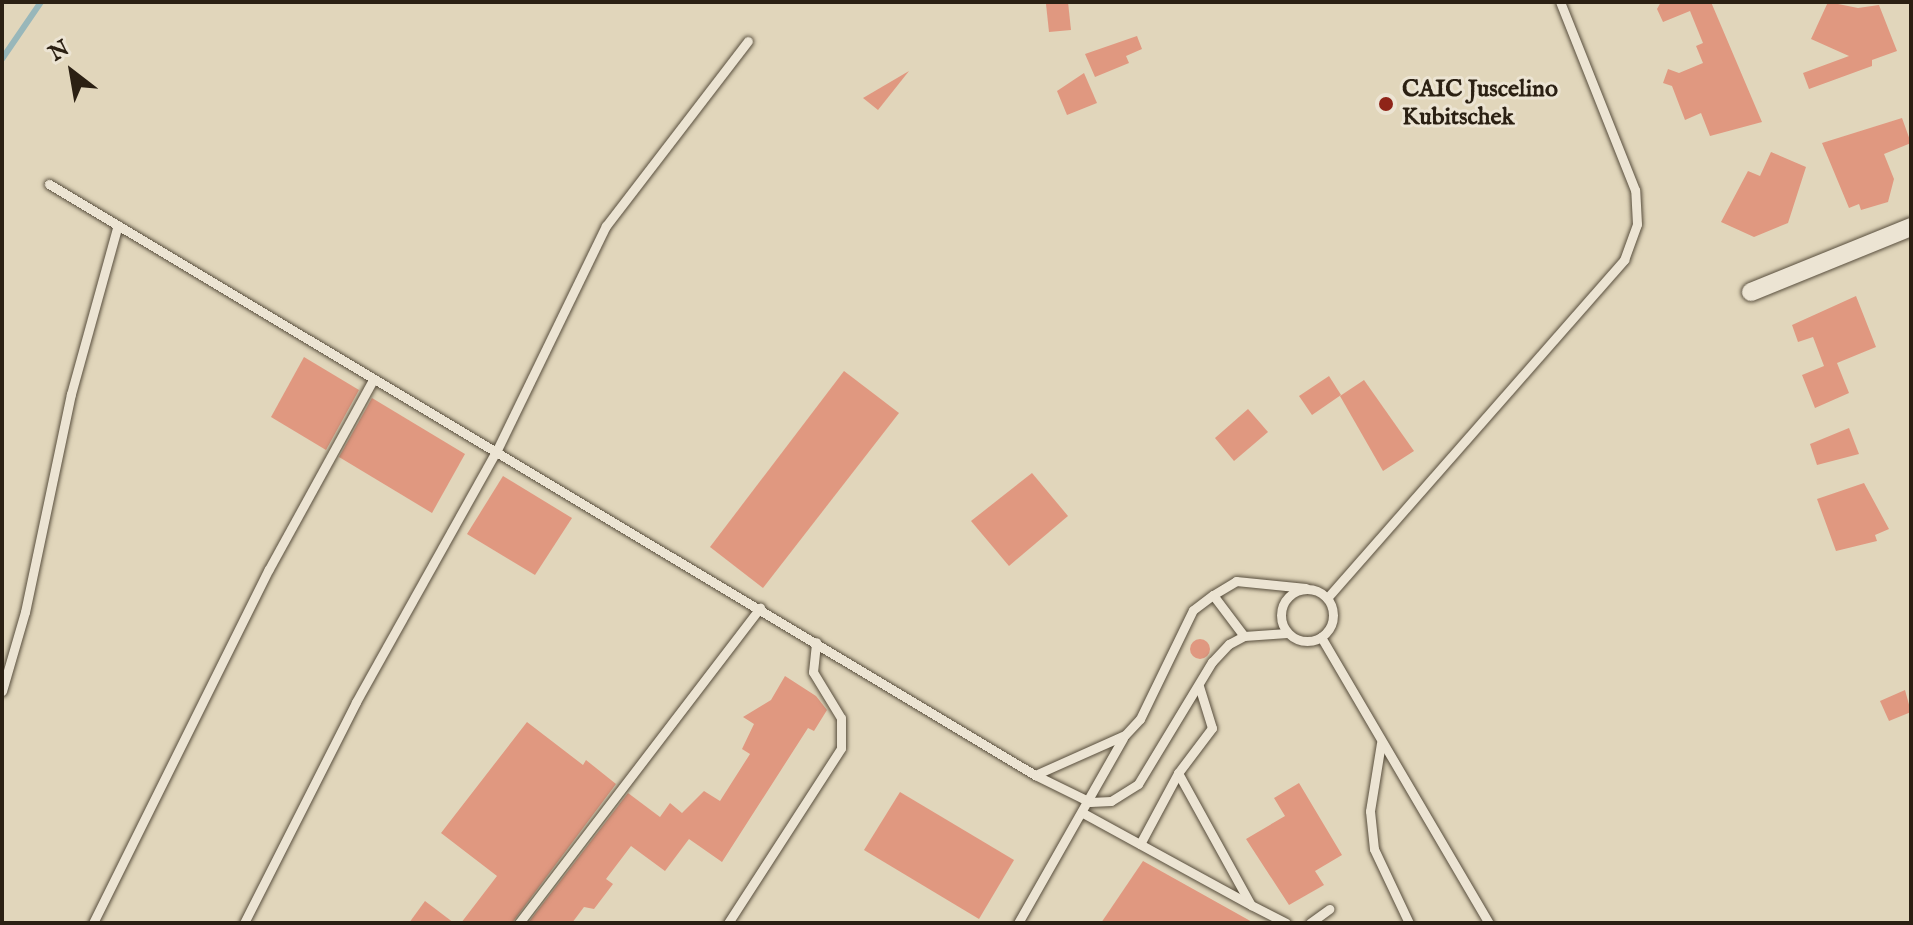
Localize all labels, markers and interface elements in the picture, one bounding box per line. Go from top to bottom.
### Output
north arrow [32,32,112,112]
text: N [44,35,75,68]
place label: CAIC Juscelino Kubitschek [1402,76,1558,132]
marker: CAIC Juscelino Kubitschek [1377,95,1395,113]

